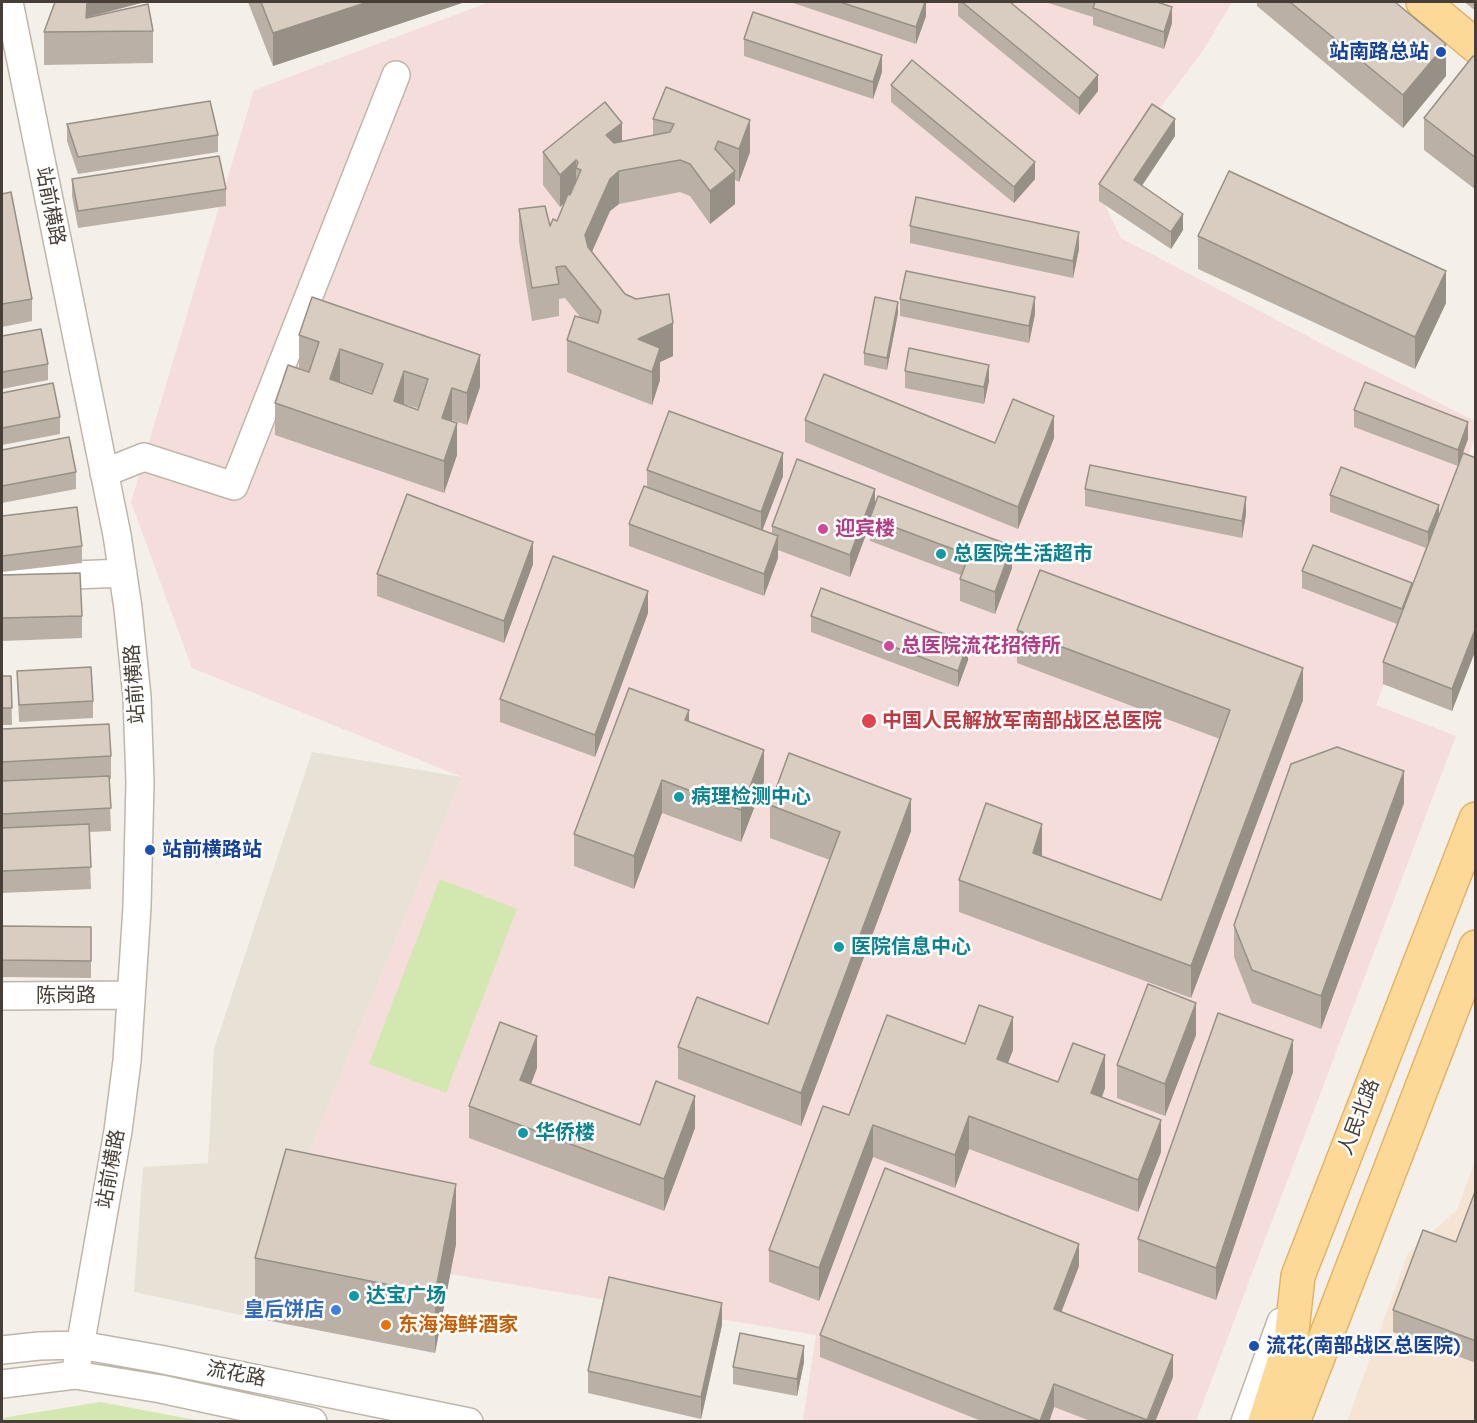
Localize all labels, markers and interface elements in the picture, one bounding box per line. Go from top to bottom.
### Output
place label: 站南路总站 [1329,40,1429,64]
marker: 站南路总站 [1434,45,1448,59]
street label: 站前横路 [31,164,69,248]
place label: 迎宾楼 [835,517,895,541]
marker: 迎宾楼 [816,522,830,536]
place label: 总医院生活超市 [953,542,1093,566]
marker: 总医院生活超市 [934,547,948,561]
place label: 总医院流花招待所 [901,634,1061,658]
marker: 总医院流花招待所 [882,639,896,653]
street label: 站前横路 [120,643,150,725]
place label: 中国人民解放军南部战区总医院 [882,709,1162,733]
marker: 中国人民解放军南部战区总医院 [860,712,878,730]
place label: 病理检测中心 [691,785,811,809]
marker: 病理检测中心 [672,790,686,804]
place label: 站前横路站 [162,838,262,862]
marker: 站前横路站 [143,843,157,857]
place label: 医院信息中心 [851,935,971,959]
marker: 医院信息中心 [832,940,846,954]
street label: 陈岗路 [36,984,96,1008]
street label: 人民北路 [1333,1075,1385,1159]
place label: 华侨楼 [535,1121,595,1145]
marker: 华侨楼 [516,1126,530,1140]
street label: 站前横路 [92,1128,130,1210]
place label: 达宝广场 [366,1284,446,1308]
marker: 达宝广场 [347,1289,361,1303]
place label: 皇后饼店 [244,1298,324,1322]
marker: 皇后饼店 [329,1303,343,1317]
place label: 东海海鲜酒家 [398,1313,518,1337]
marker: 东海海鲜酒家 [379,1318,393,1332]
place label: 流花(南部战区总医院) [1266,1334,1460,1358]
marker: 流花(南部战区总医院) [1247,1339,1261,1353]
street label: 流花路 [204,1356,268,1392]

